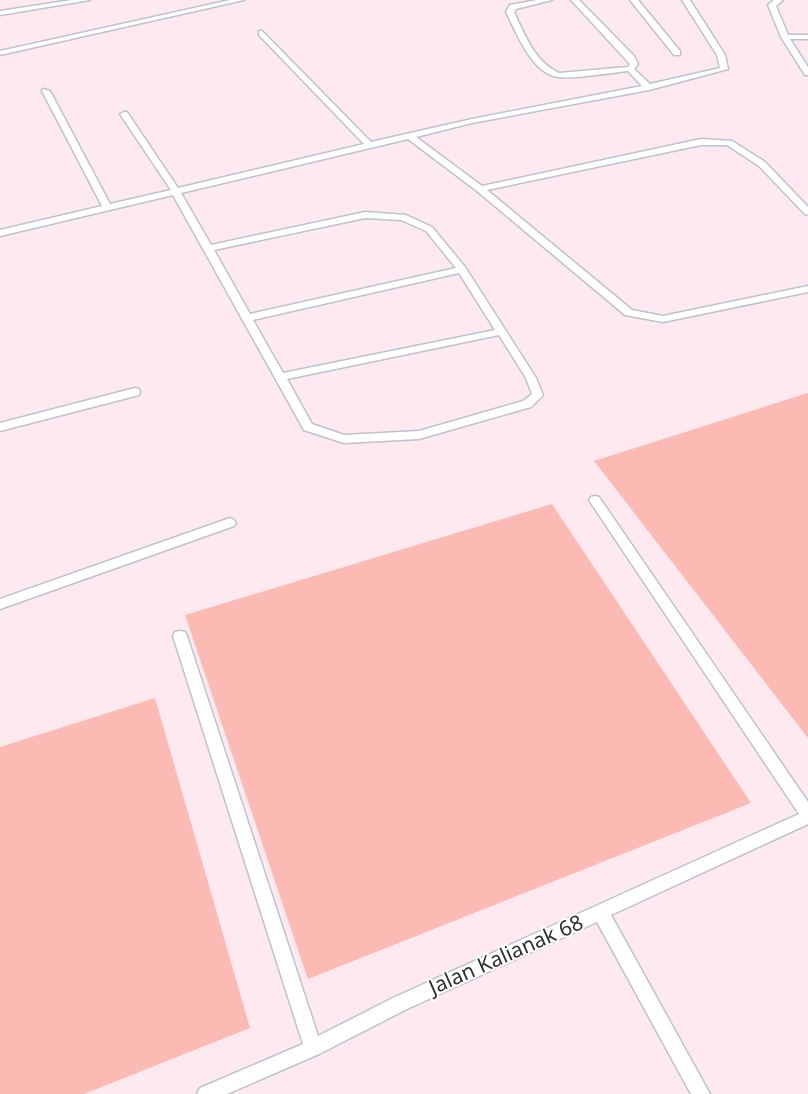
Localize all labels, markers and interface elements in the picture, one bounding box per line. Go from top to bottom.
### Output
street label: Jalan Kalianak 68 [422,908,587,1001]

